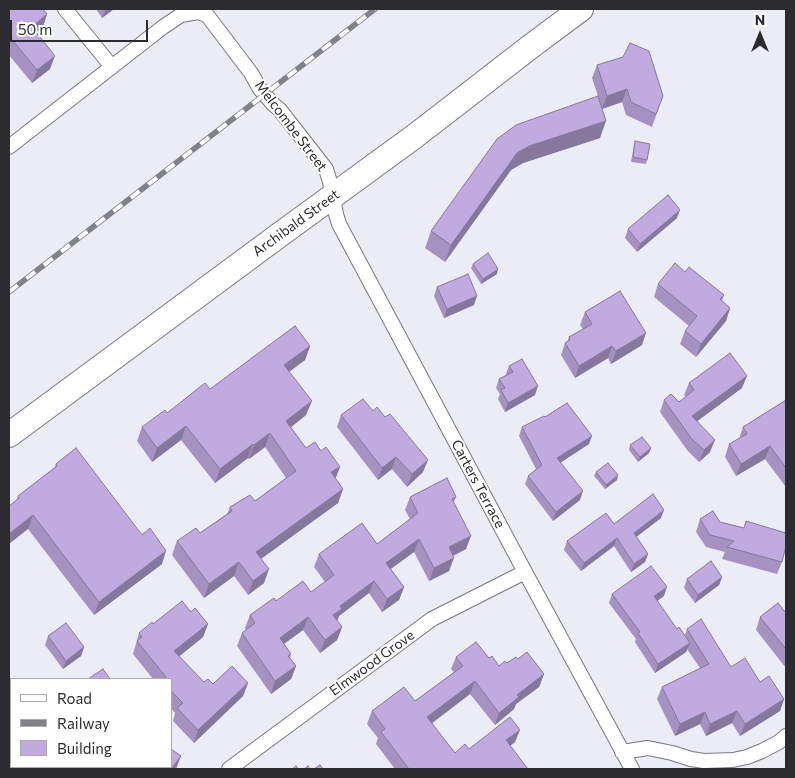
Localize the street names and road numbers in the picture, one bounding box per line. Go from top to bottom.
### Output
street label: Melcombe Street [251,77,331,175]
street label: Archibald Street [249,186,343,260]
street label: Carters Terrace [448,437,508,531]
street label: Elmwood Grove [326,627,418,699]

